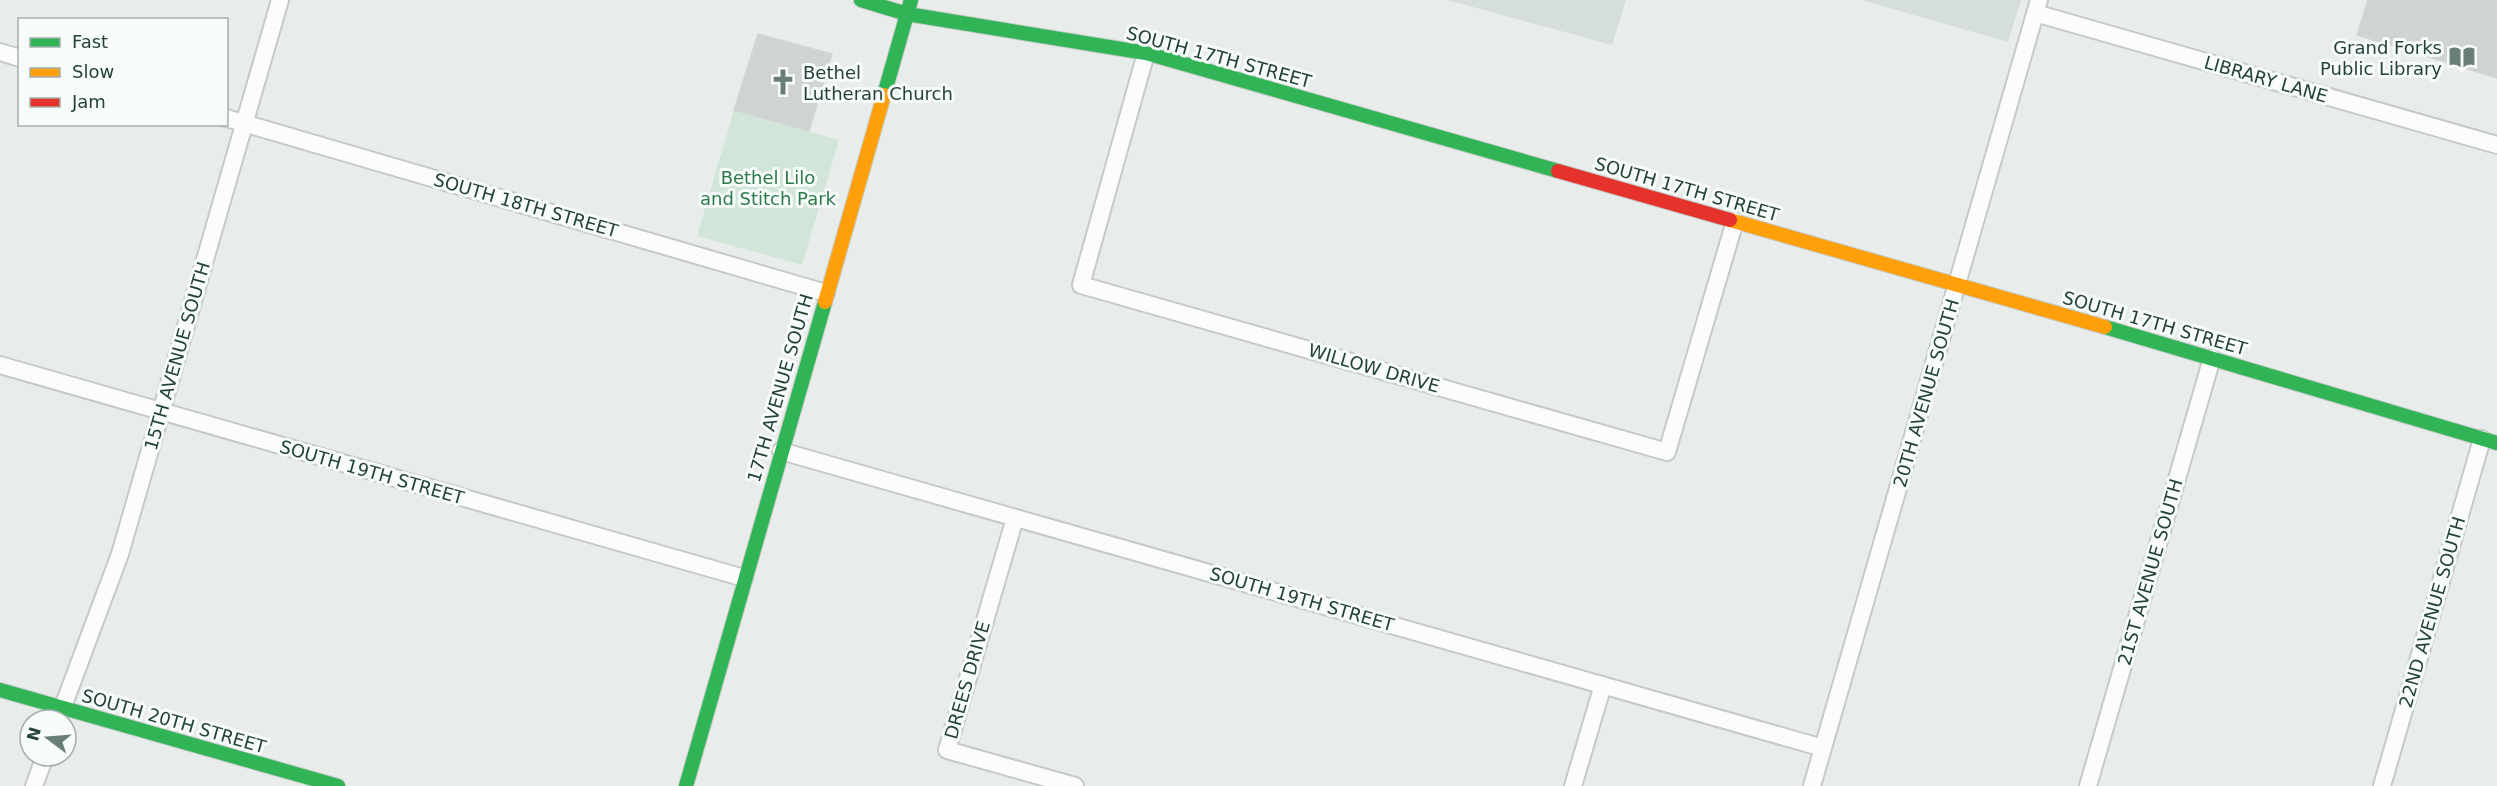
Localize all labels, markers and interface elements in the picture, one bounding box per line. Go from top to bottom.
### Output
legend [18,18,228,126]
street label: SOUTH 17TH STREET [1124,22,1315,92]
text: Fast [72,31,108,52]
place label: Grand Forks Public Library [2320,37,2442,79]
library icon: Grand Forks Public Library [2447,42,2477,72]
street label: LIBRARY LANE [2202,51,2330,107]
text: Slow [72,61,114,82]
place label: Bethel Lutheran Church [803,62,953,104]
church icon: Bethel Lutheran Church [768,67,798,97]
text: Jam [71,91,106,112]
street label: SOUTH 17TH STREET [1592,153,1783,226]
park label: Bethel Lilo and Stitch Park [700,167,837,209]
street label: SOUTH 18TH STREET [431,169,622,242]
street label: 15TH AVENUE SOUTH [140,259,214,453]
street label: SOUTH 17TH STREET [2060,287,2251,360]
street label: 17TH AVENUE SOUTH [743,291,817,485]
street label: 20TH AVENUE SOUTH [1889,296,1963,490]
street label: WILLOW DRIVE [1306,339,1442,397]
street label: SOUTH 19TH STREET [277,436,468,509]
street label: 21ST AVENUE SOUTH [2113,476,2187,668]
street label: 22ND AVENUE SOUTH [2395,514,2469,710]
street label: SOUTH 19TH STREET [1207,563,1398,636]
street label: DREES DRIVE [940,619,994,741]
street label: SOUTH 20TH STREET [79,685,270,758]
north arrow [18,708,78,768]
text: N [23,725,45,743]

